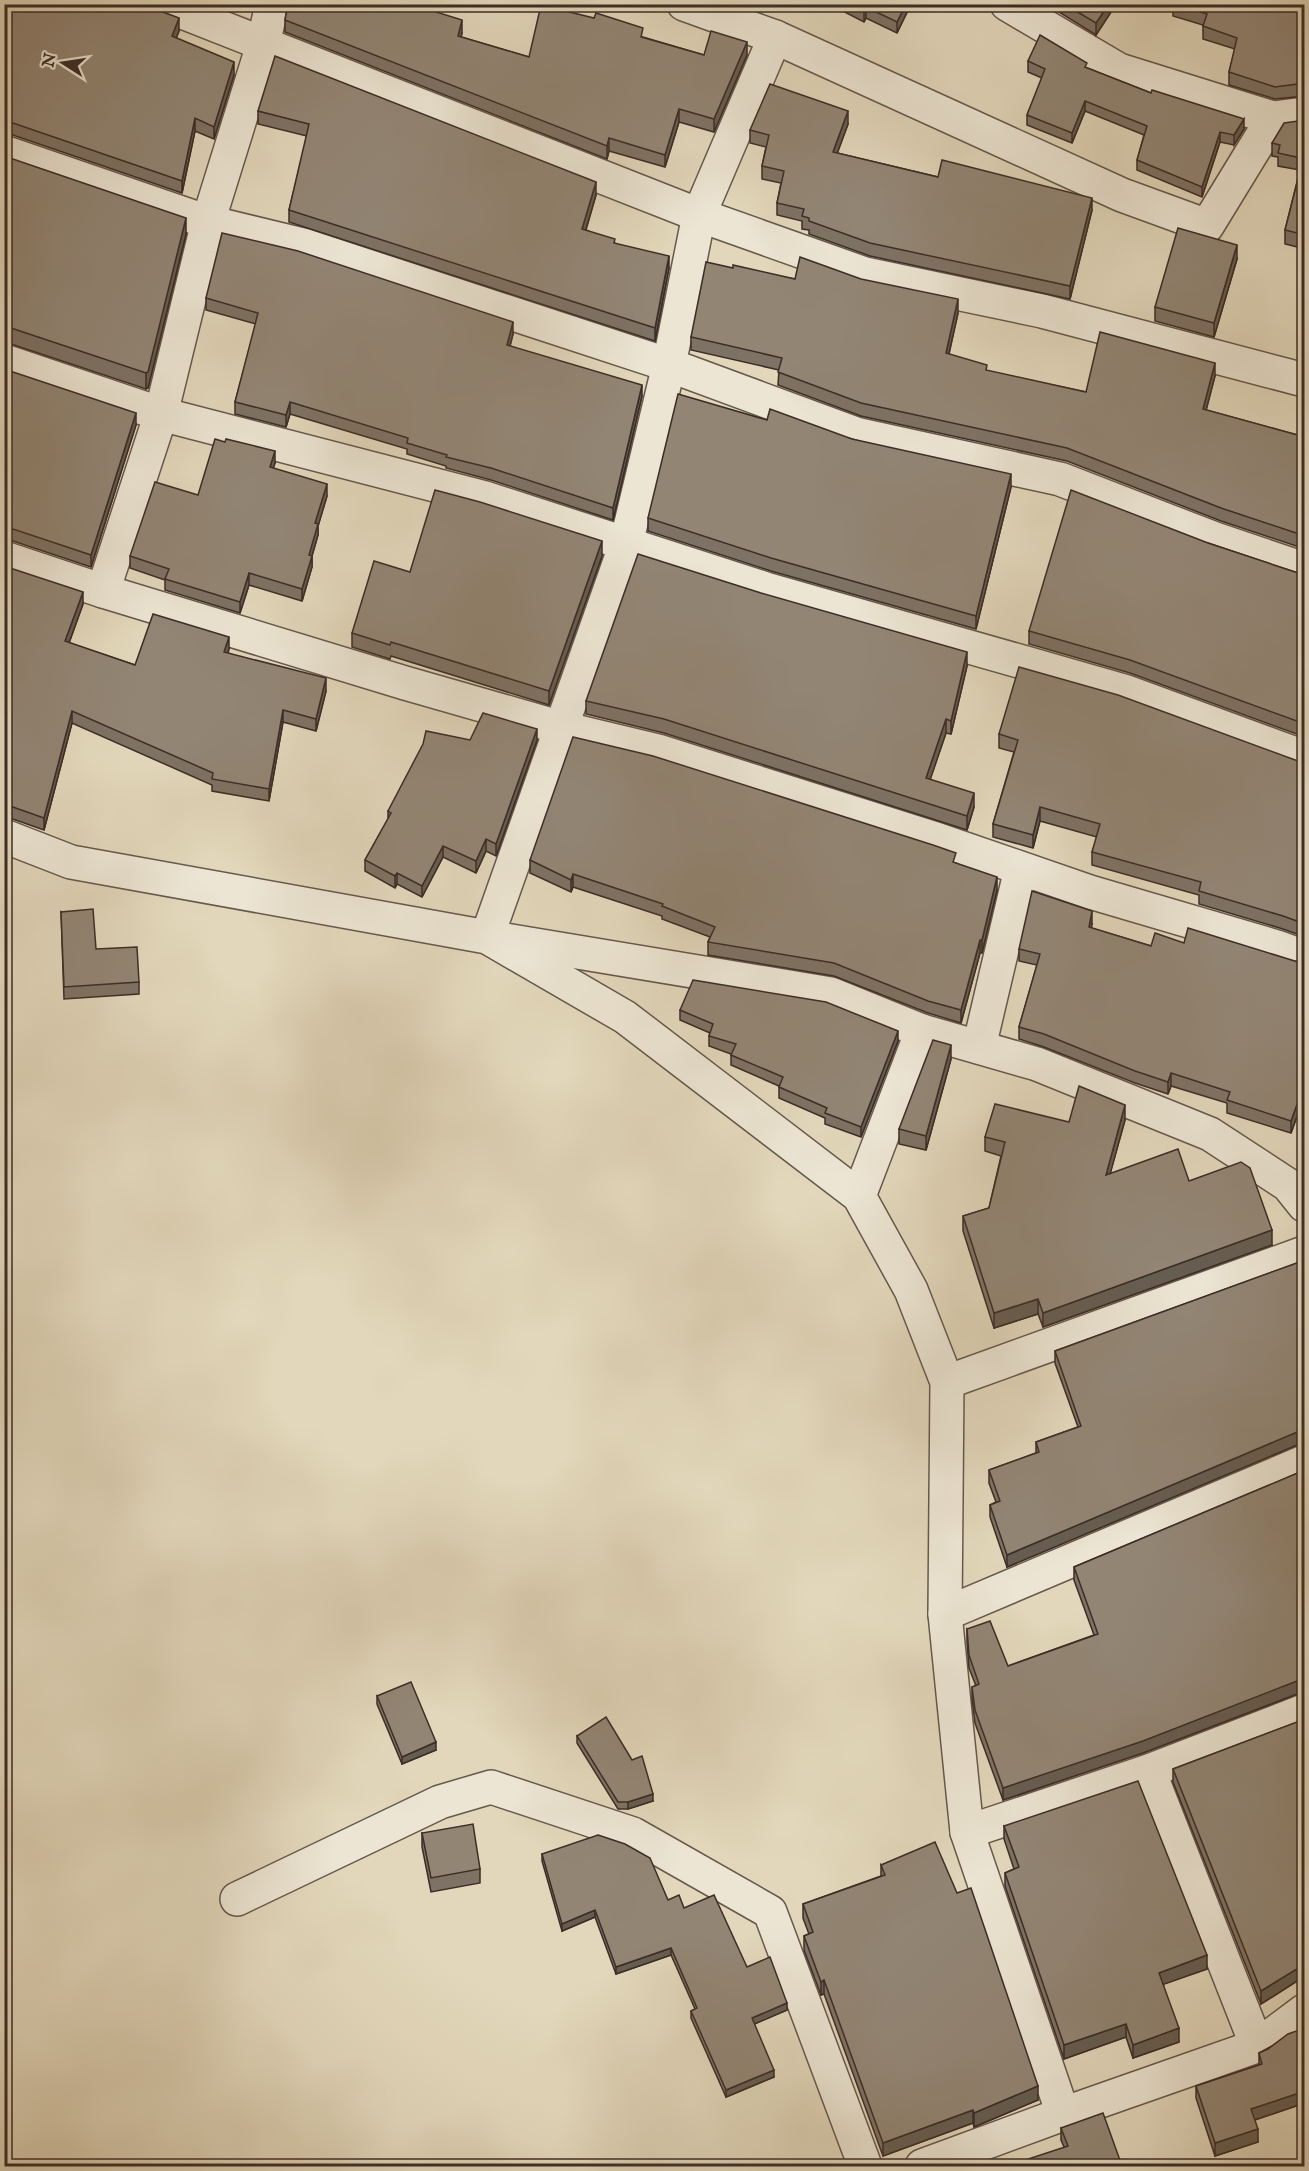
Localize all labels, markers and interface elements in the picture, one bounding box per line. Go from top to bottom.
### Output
north arrow [33,33,93,93]
text: N [39,51,62,70]

